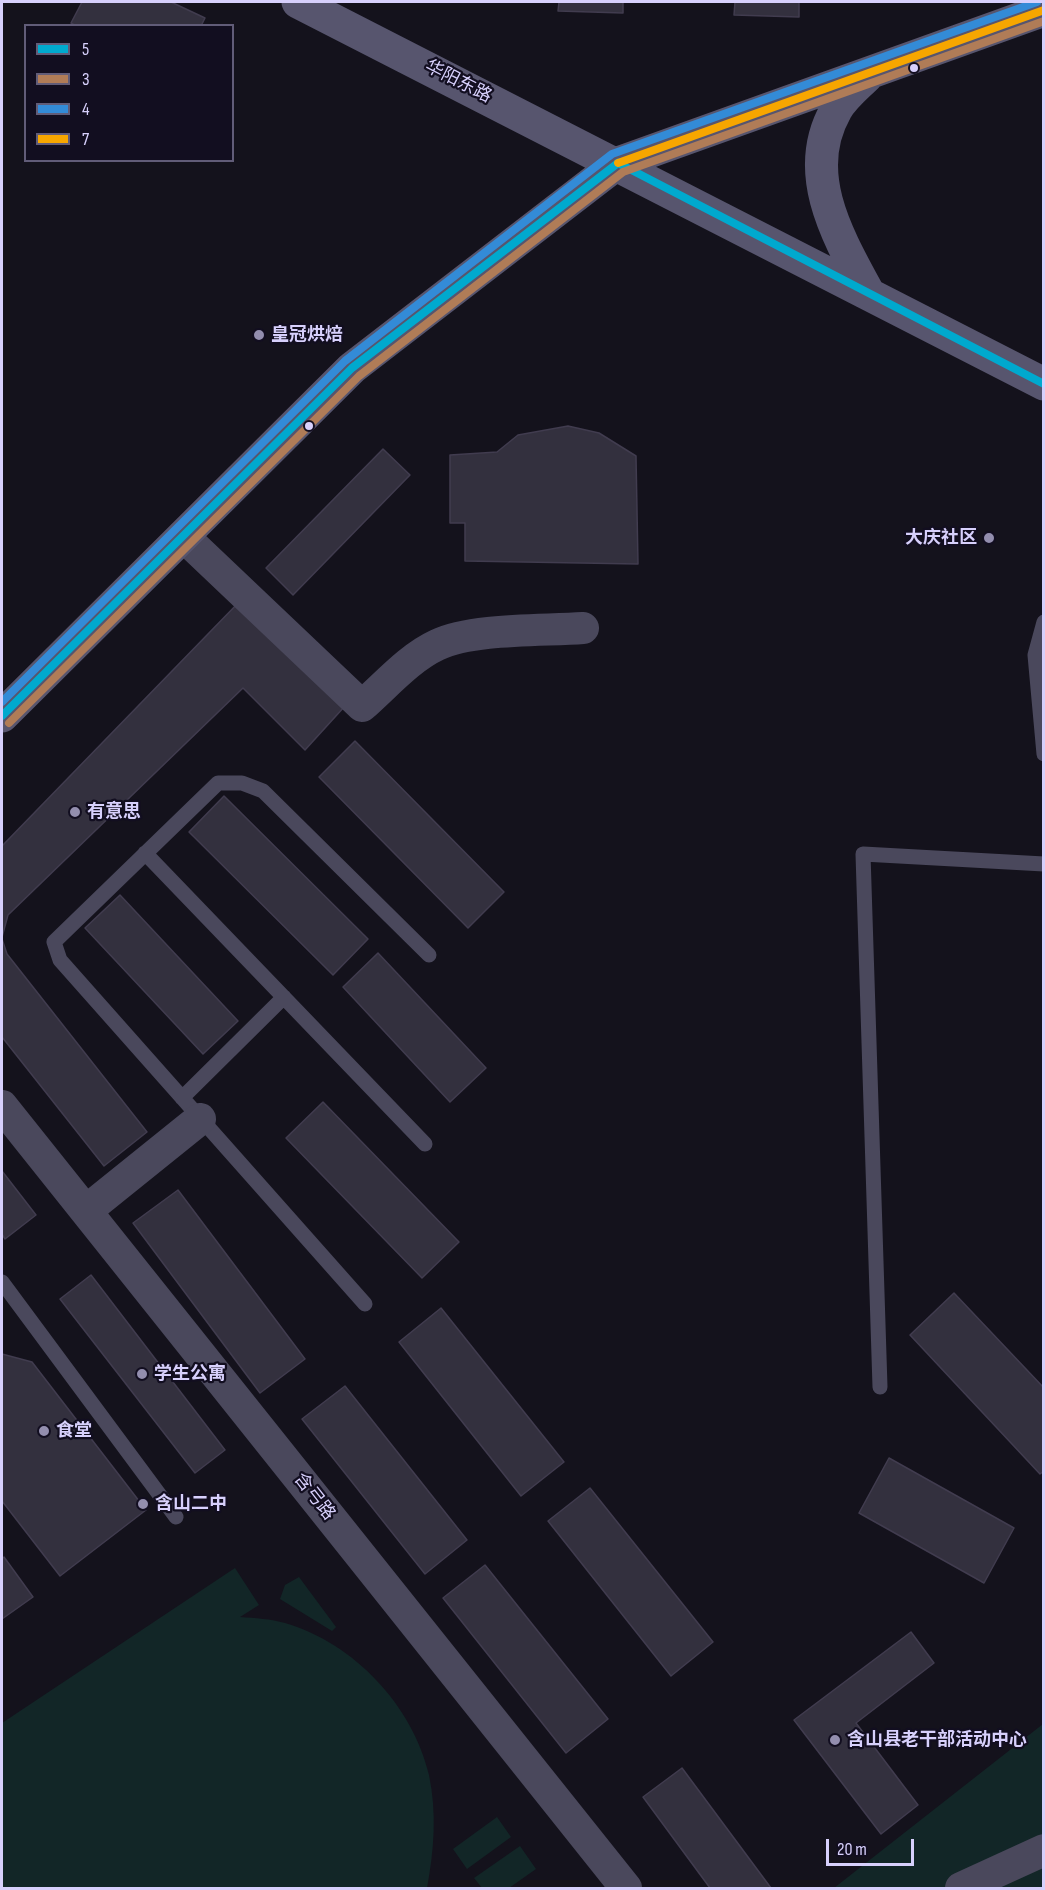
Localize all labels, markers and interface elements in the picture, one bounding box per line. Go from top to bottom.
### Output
legend [24,24,234,162]
text: 5 [82,39,89,60]
street label: 华阳东路 [421,56,495,108]
unlabelled marker [908,62,920,74]
text: 3 [82,69,90,90]
text: 4 [82,99,90,120]
text: 7 [82,129,89,150]
place label: 皇冠烘焙 [271,324,343,346]
marker: 皇冠烘焙 [252,328,266,342]
unlabelled marker [303,420,315,432]
place label: 大庆社区 [905,527,977,549]
marker: 大庆社区 [982,531,996,545]
place label: 有意思 [87,801,141,823]
marker: 有意思 [68,805,82,819]
place label: 学生公寓 [154,1363,226,1385]
marker: 学生公寓 [135,1367,149,1381]
place label: 食堂 [56,1420,92,1442]
marker: 食堂 [37,1424,51,1438]
street label: 含弓路 [289,1469,339,1525]
place label: 含山二中 [155,1493,227,1515]
marker: 含山二中 [136,1497,150,1511]
place label: 含山县老干部活动中心 [847,1729,1027,1751]
marker: 含山县老干部活动中心 [828,1733,842,1747]
scale bar [829,1827,918,1865]
text: 20 m [837,1839,867,1860]

